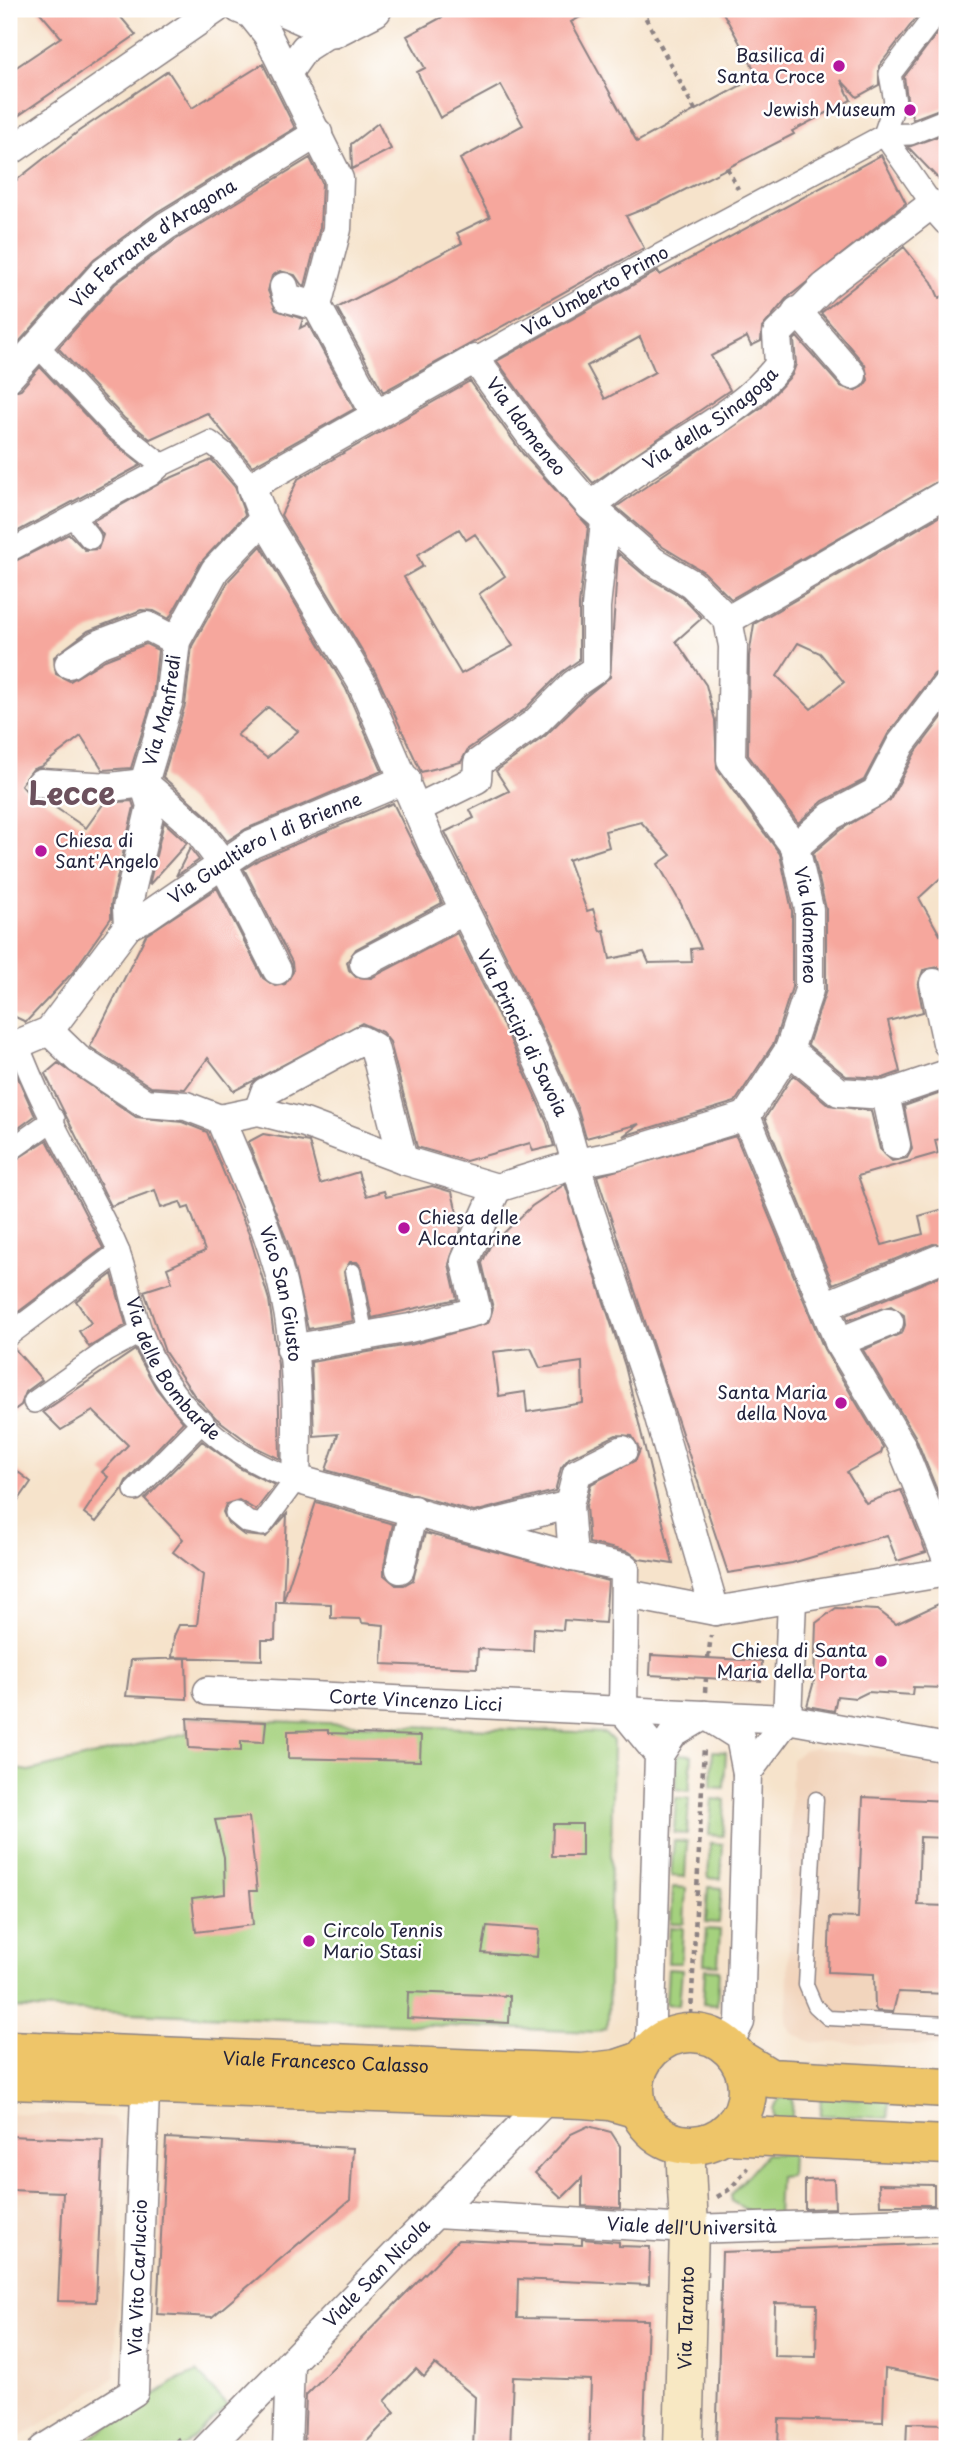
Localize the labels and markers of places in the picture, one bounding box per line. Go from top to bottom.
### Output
place label: Basilica di Santa Croce [717,41,825,89]
marker: Basilica di Santa Croce [831,58,847,74]
place label: Jewish Museum [763,95,896,122]
marker: Jewish Museum [902,102,918,118]
place label: Chiesa di Sant'Angelo [55,826,159,874]
marker: Chiesa di Sant'Angelo [33,843,49,859]
place label: Chiesa delle Alcantarine [418,1203,522,1251]
marker: Chiesa delle Alcantarine [396,1220,412,1236]
place label: Santa Maria della Nova [717,1378,828,1426]
marker: Santa Maria della Nova [833,1395,849,1411]
place label: Chiesa di Santa Maria della Porta [717,1636,868,1684]
marker: Chiesa di Santa Maria della Porta [873,1653,889,1669]
place label: Circolo Tennis Mario Stasi [323,1916,443,1964]
marker: Circolo Tennis Mario Stasi [301,1933,317,1949]

